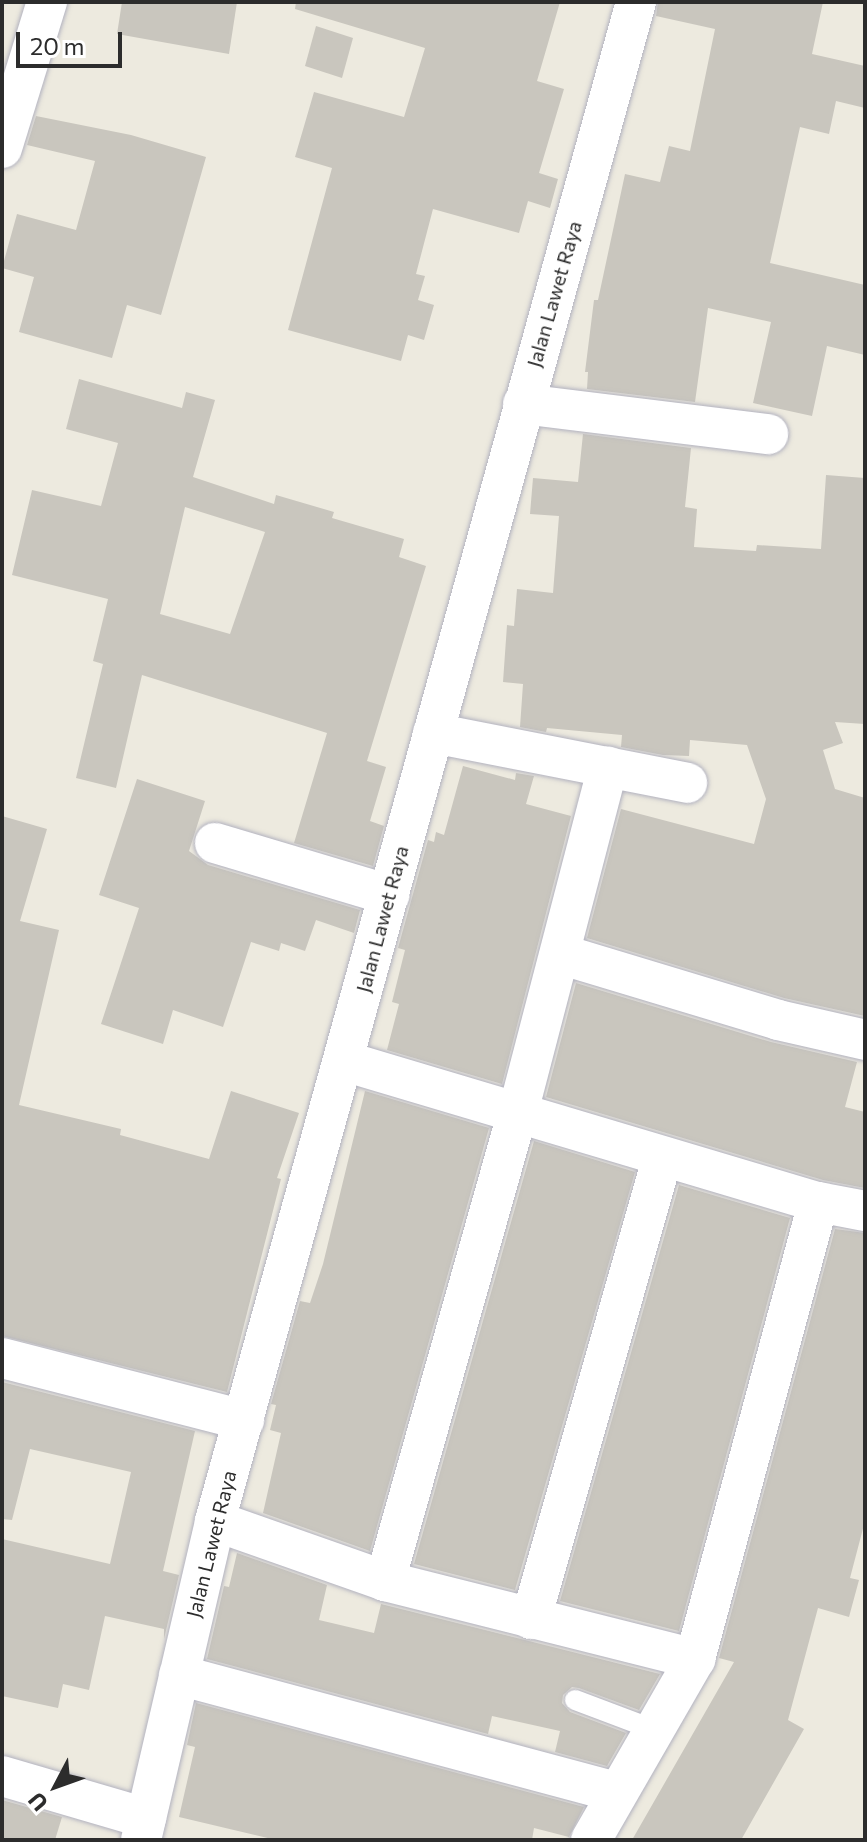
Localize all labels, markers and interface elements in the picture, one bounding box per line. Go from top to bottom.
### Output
scale bar [20,16,126,66]
text: 20 m [30,31,84,60]
street label: Jalan Lawet Raya [522,218,586,370]
street label: Jalan Lawet Raya [351,843,413,995]
street label: Jalan Lawet Raya [181,1468,241,1620]
north arrow [16,1746,96,1826]
text: U [22,1787,53,1817]

